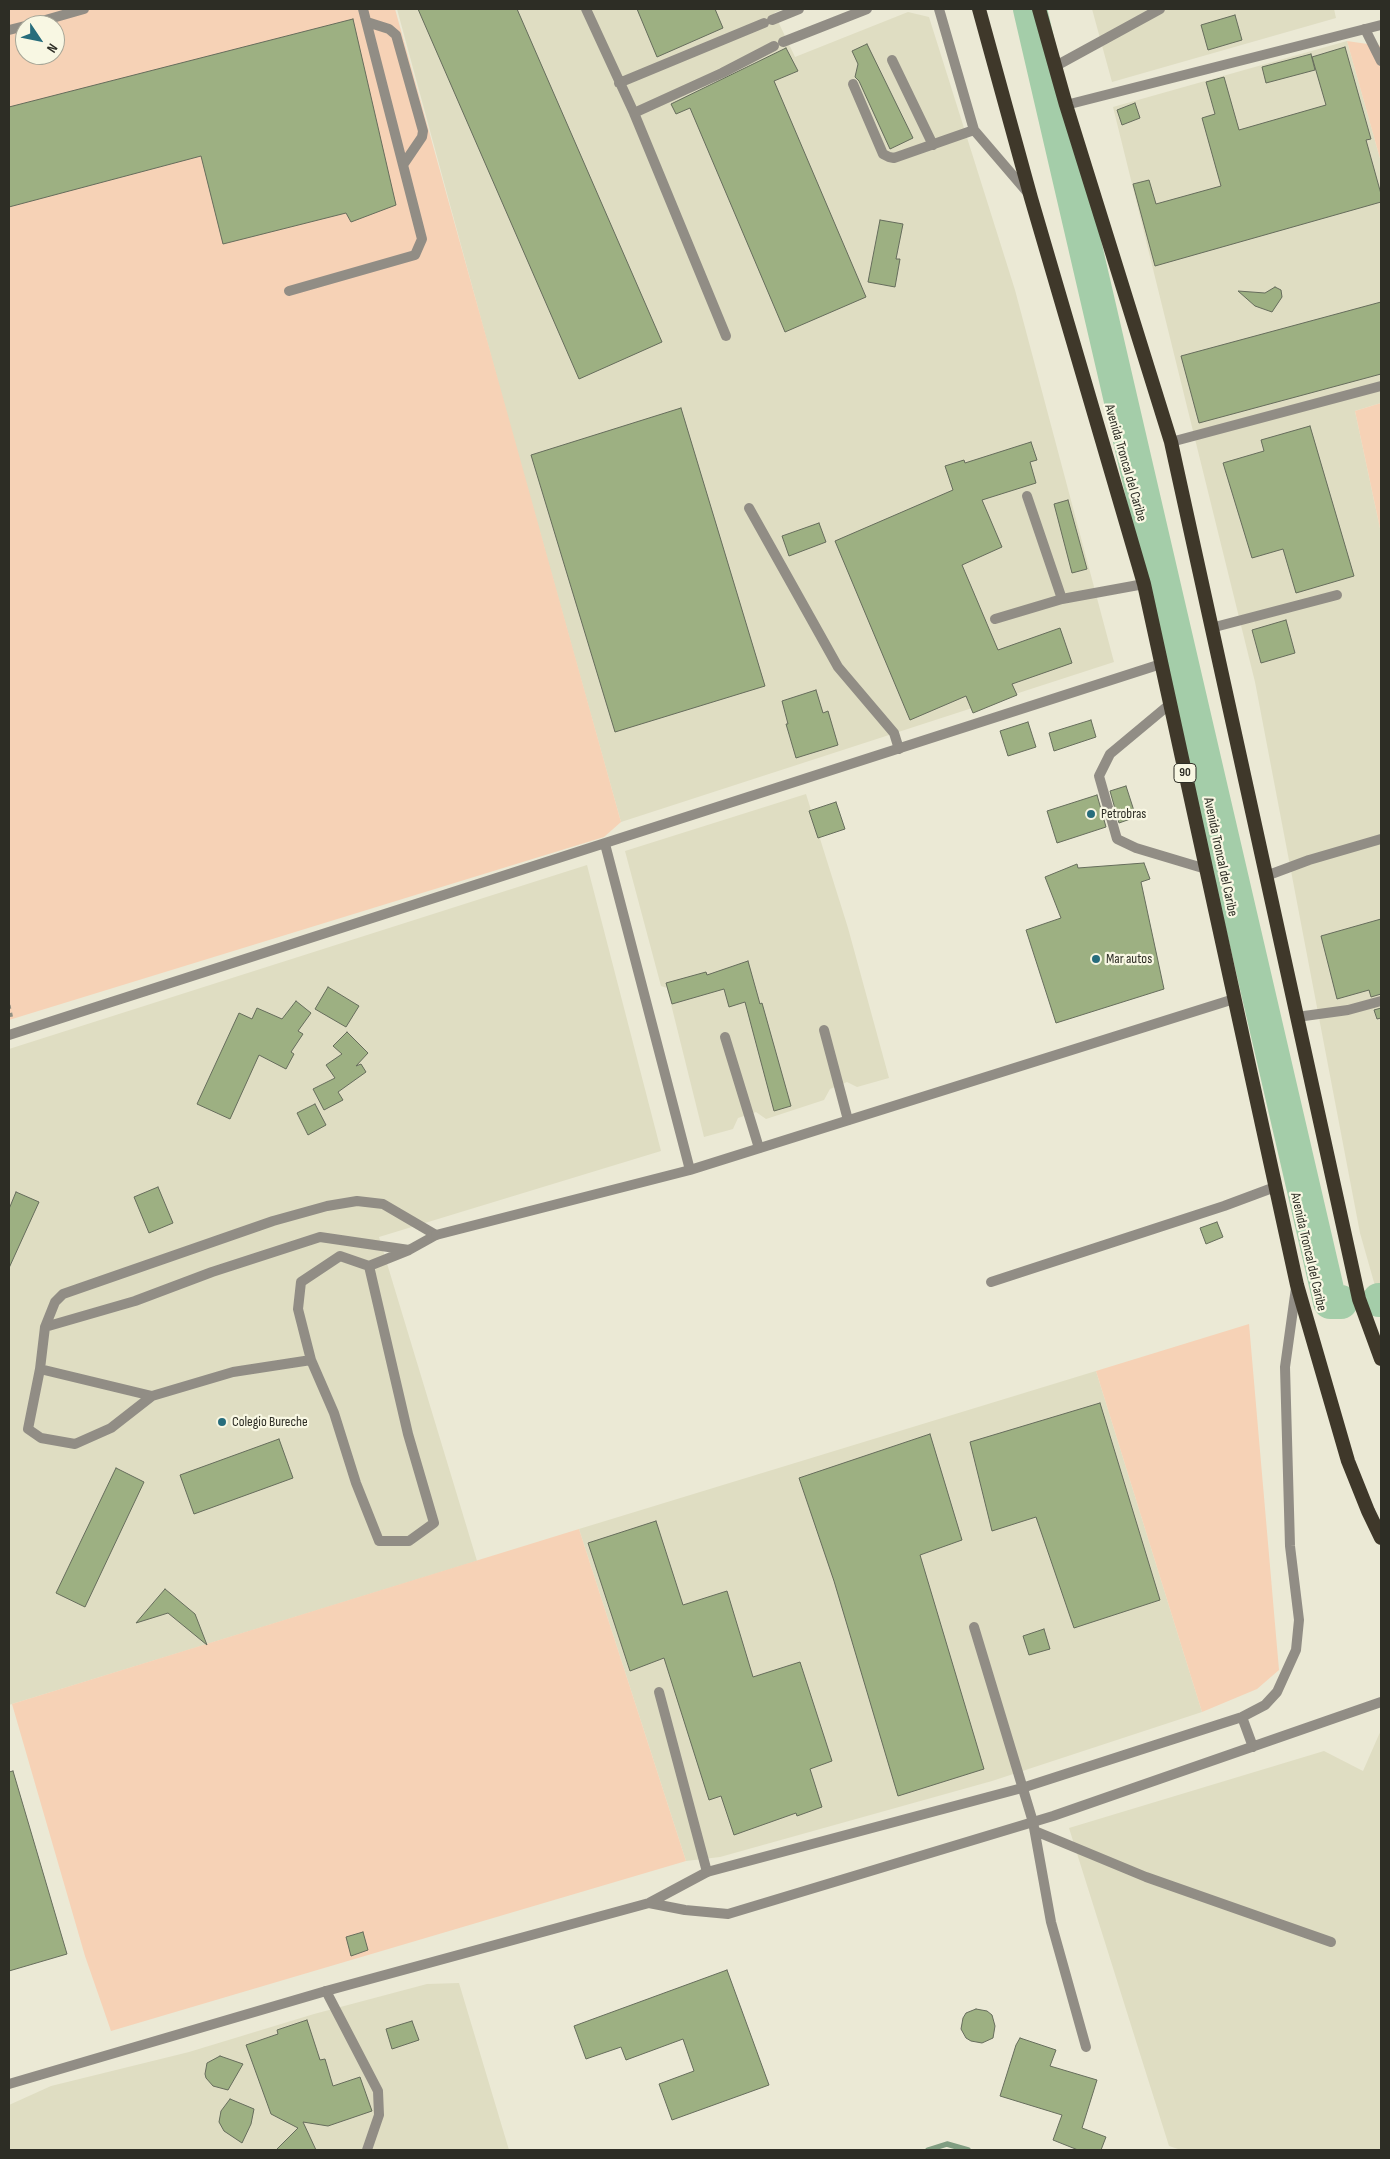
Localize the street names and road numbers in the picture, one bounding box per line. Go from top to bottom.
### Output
street label: Avenida Troncal del Caribe [1100,403,1150,523]
road number: 90 [1174,764,1196,782]
street label: Avenida Troncal del Caribe [1199,796,1241,918]
street label: Avenida Troncal del Caribe [1286,1191,1330,1313]

